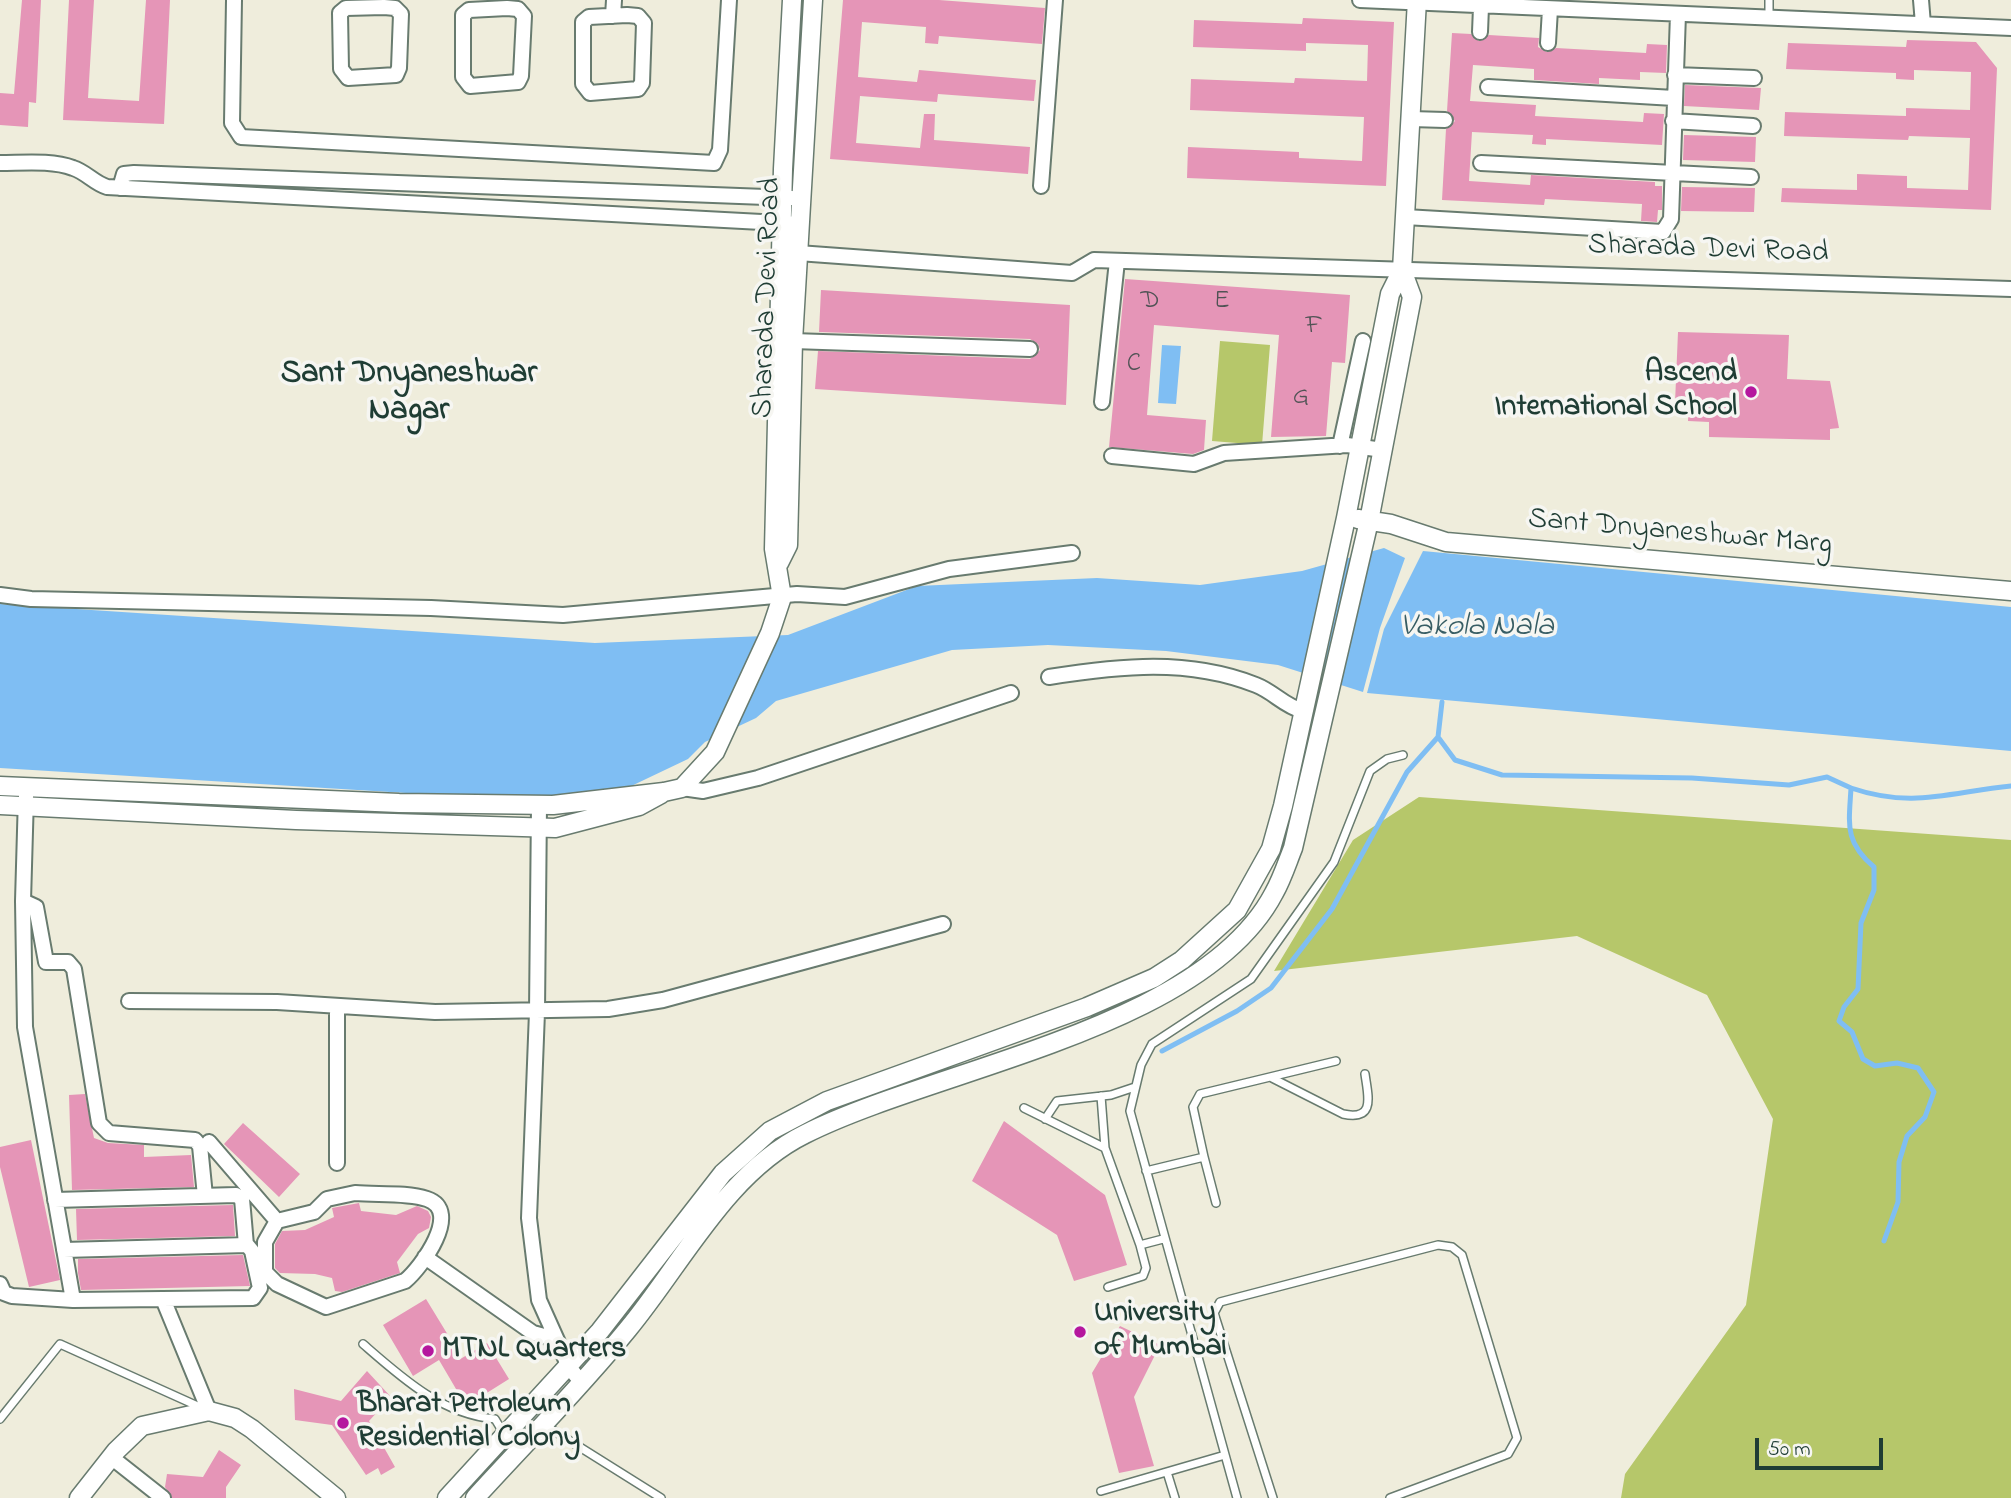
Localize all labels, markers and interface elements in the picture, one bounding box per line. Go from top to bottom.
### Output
street label: Sharada Devi Road [747,177,791,419]
street label: Sharada Devi Road [1587,229,1829,273]
house number: D [1140,287,1160,319]
house number: E [1214,287,1230,319]
house number: F [1306,312,1322,344]
house number: C [1127,350,1141,382]
district label: Sant Dnyaneshwar Nagar [281,357,537,432]
place label: Ascend International School [1495,357,1737,428]
house number: G [1293,383,1309,415]
marker: Ascend International School [1743,384,1759,400]
street label: Sant Dnyaneshwar Marg [1526,503,1834,565]
water label: Vakola Nala [1400,610,1554,648]
place label: University of Mumbai [1094,1297,1227,1368]
marker: University of Mumbai [1072,1324,1088,1340]
place label: MTNL Quarters [442,1333,626,1369]
marker: MTNL Quarters [420,1343,436,1359]
place label: Bharat Petroleum Residential Colony [357,1388,580,1458]
marker: Bharat Petroleum Residential Colony [335,1415,351,1431]
scale bar [1759,1424,1887,1468]
text: 50 m [1768,1435,1811,1465]

